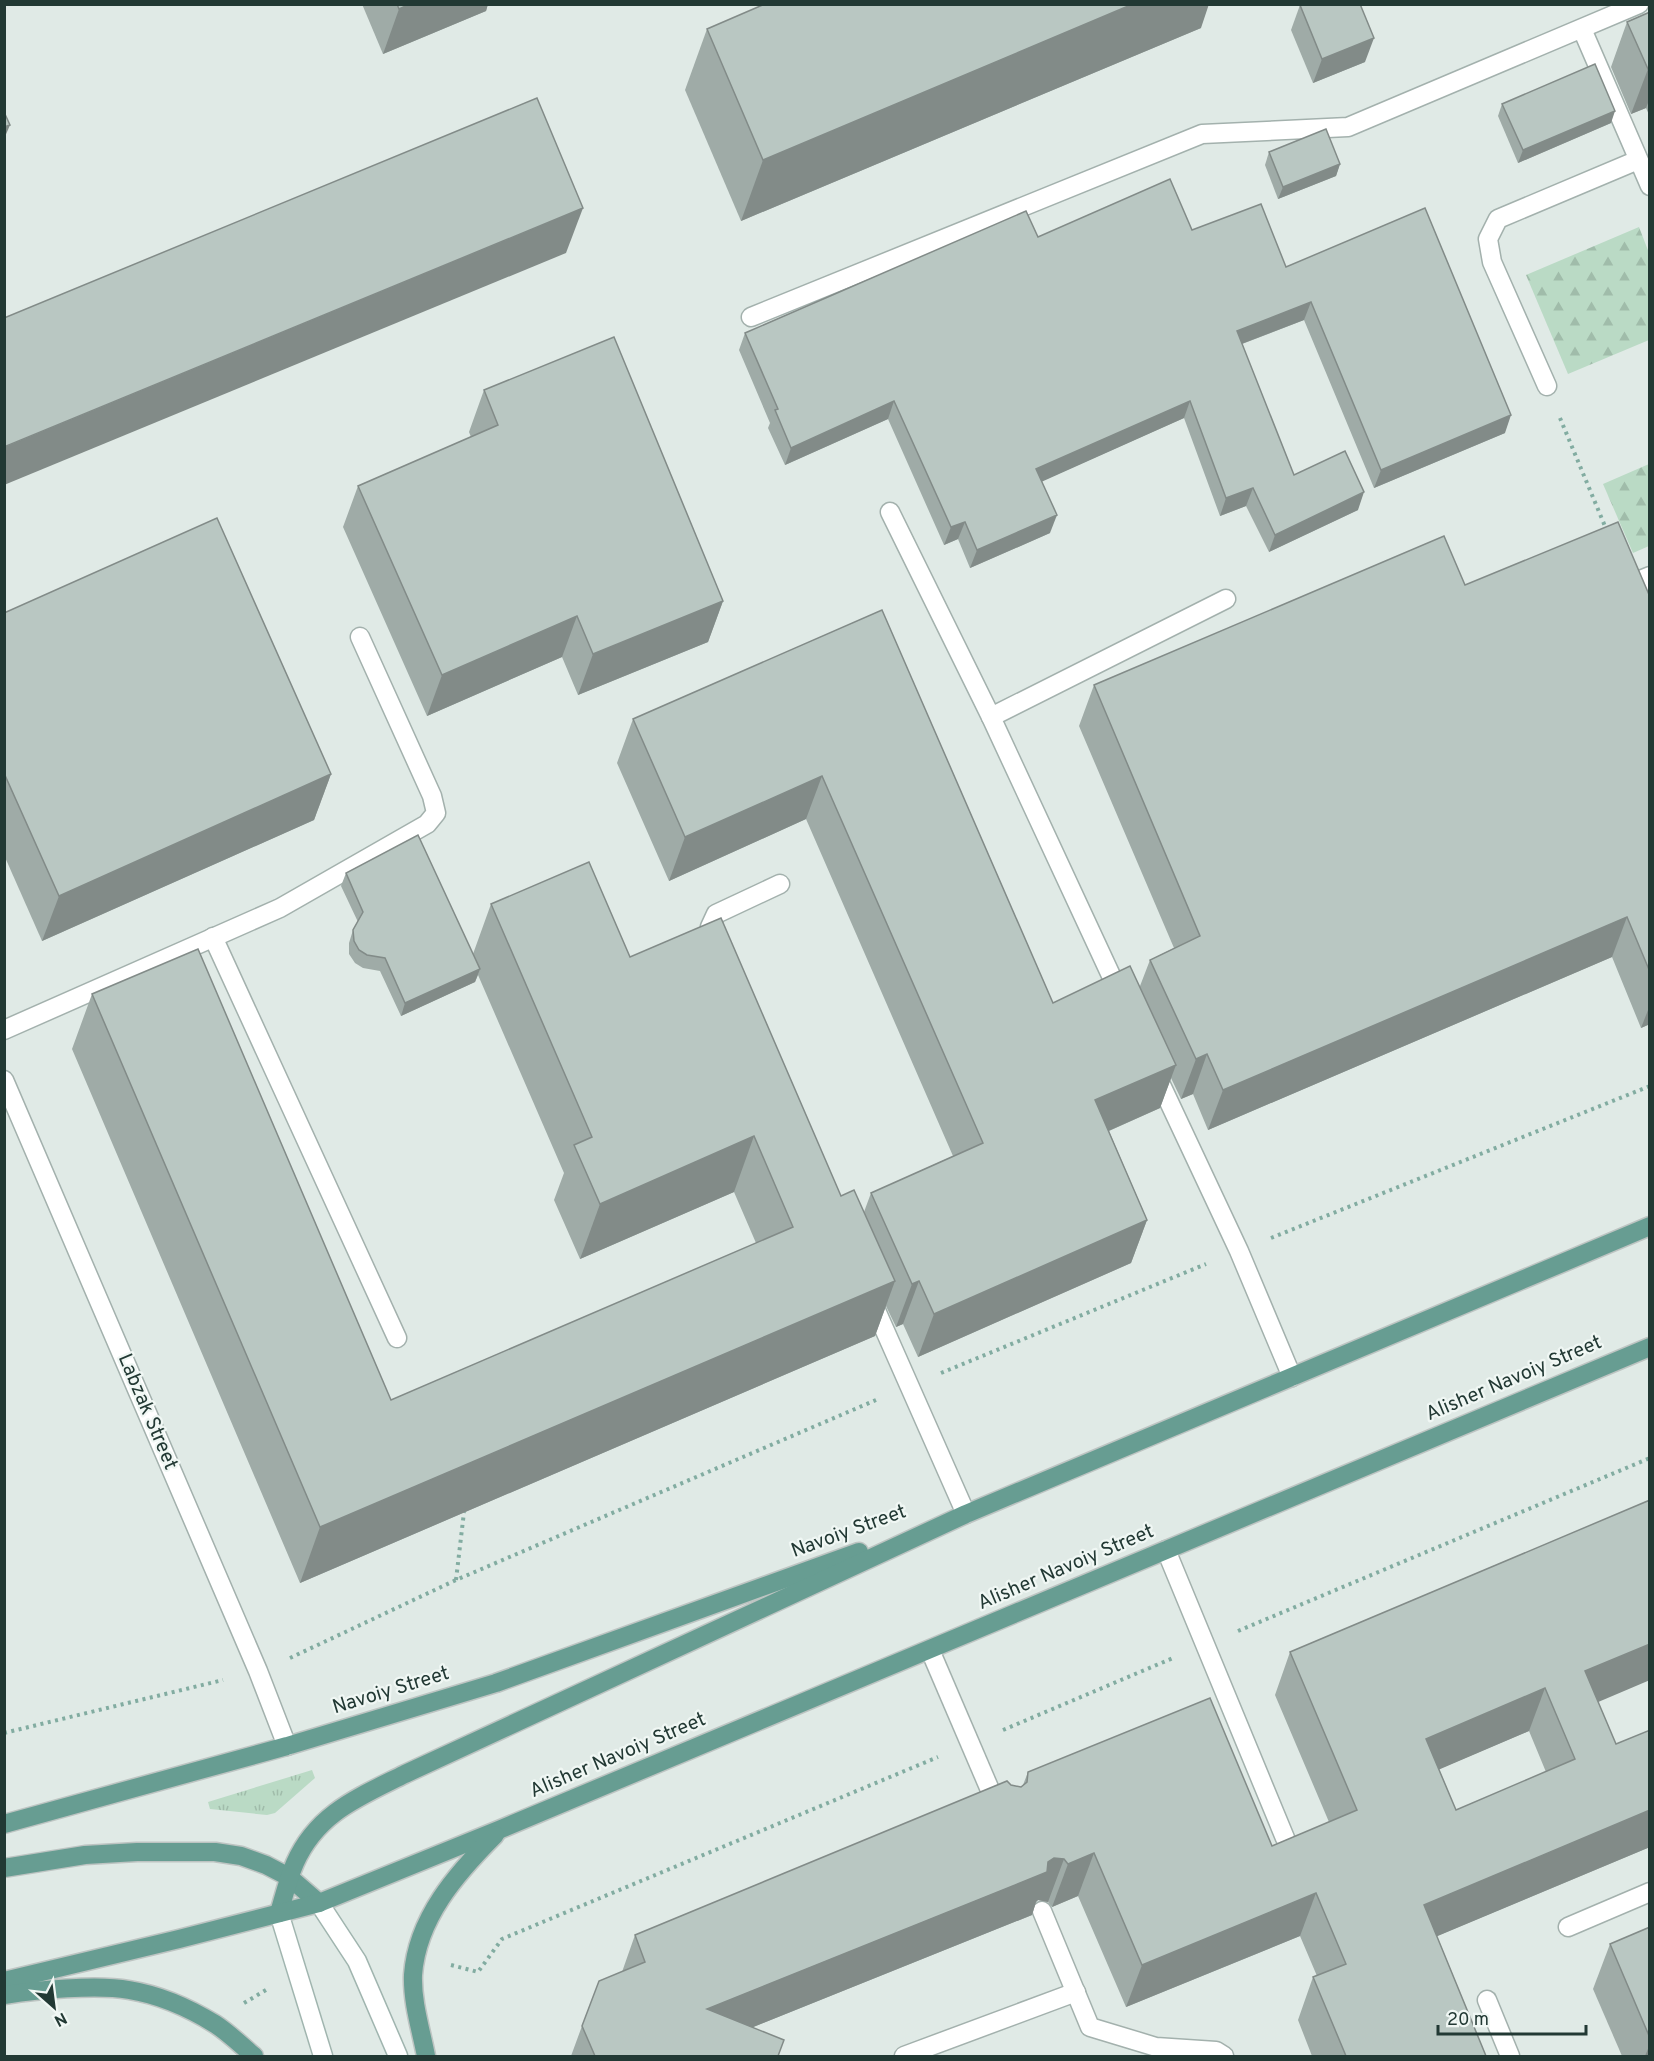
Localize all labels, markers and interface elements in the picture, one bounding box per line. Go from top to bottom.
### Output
street label: Alisher Navoiy Street [1422,1330,1606,1428]
street label: Labzak Street [111,1350,183,1474]
street label: Navoiy Street [788,1499,910,1565]
street label: Alisher Navoiy Street [974,1519,1158,1617]
street label: Navoiy Street [329,1661,453,1721]
street label: Alisher Navoiy Street [526,1707,710,1805]
north arrow [24,1977,84,2037]
scale bar [1438,1998,1586,2036]
text: N [50,2007,70,2030]
text: 20 m [1447,2009,1489,2032]

